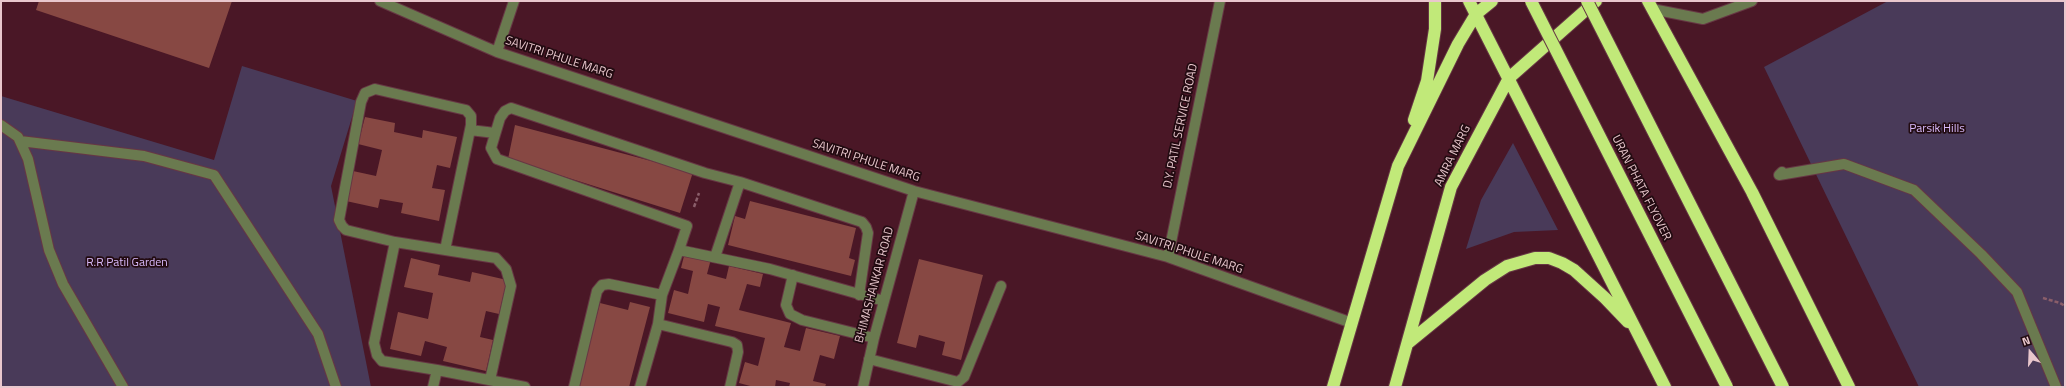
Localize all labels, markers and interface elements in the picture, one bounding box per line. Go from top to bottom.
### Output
street label: SAVITRI PHULE MARG [503,34,615,82]
street label: D.Y. PATIL SERVICE ROAD [1161,62,1201,190]
park label: Parsik Hills [1909,122,1965,136]
street label: AMRA MARG [1432,123,1474,189]
street label: URAN PHATA FLYOVER [1608,133,1674,243]
street label: SAVITRI PHULE MARG [810,137,922,185]
street label: BHIMASHANKAR ROAD [853,225,897,345]
street label: SAVITRI PHULE MARG [1133,229,1245,277]
park label: R.R Patil Garden [86,256,168,270]
north arrow [2010,332,2050,372]
text: N [2020,332,2032,349]

